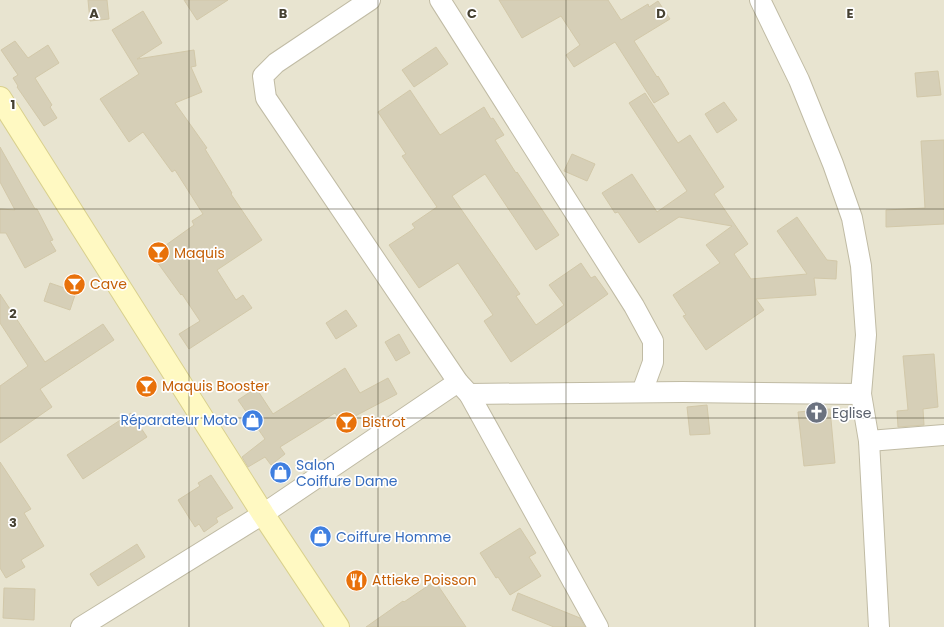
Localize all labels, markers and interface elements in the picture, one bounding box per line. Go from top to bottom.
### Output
text: A [89,4,99,23]
text: B [279,4,288,23]
text: C [467,4,477,23]
text: D [656,4,666,23]
text: E [846,4,854,23]
text: 1 [11,95,15,114]
bar icon: Maquis [145,240,171,266]
place label: Maquis [174,243,225,263]
bar icon: Cave [61,271,87,297]
place label: Cave [90,274,127,294]
text: 2 [9,304,17,323]
bar icon: Maquis Booster [134,373,160,399]
place label: Maquis Booster [162,376,269,396]
church icon: Eglise [803,400,829,426]
place label: Eglise [832,403,872,423]
shop icon: Réparateur Moto [240,407,266,433]
bar icon: Bistrot [333,409,359,435]
place label: Réparateur Moto [120,410,238,430]
place label: Bistrot [362,412,406,432]
place label: Salon Coiffure Dame [296,455,398,491]
shop icon: Salon Coiffure Dame [268,460,294,486]
text: 3 [9,513,17,532]
shop icon: Coiffure Homme [307,524,333,550]
place label: Coiffure Homme [336,527,452,547]
restaurant icon: Attieke Poisson [344,567,370,593]
place label: Attieke Poisson [372,570,476,590]

